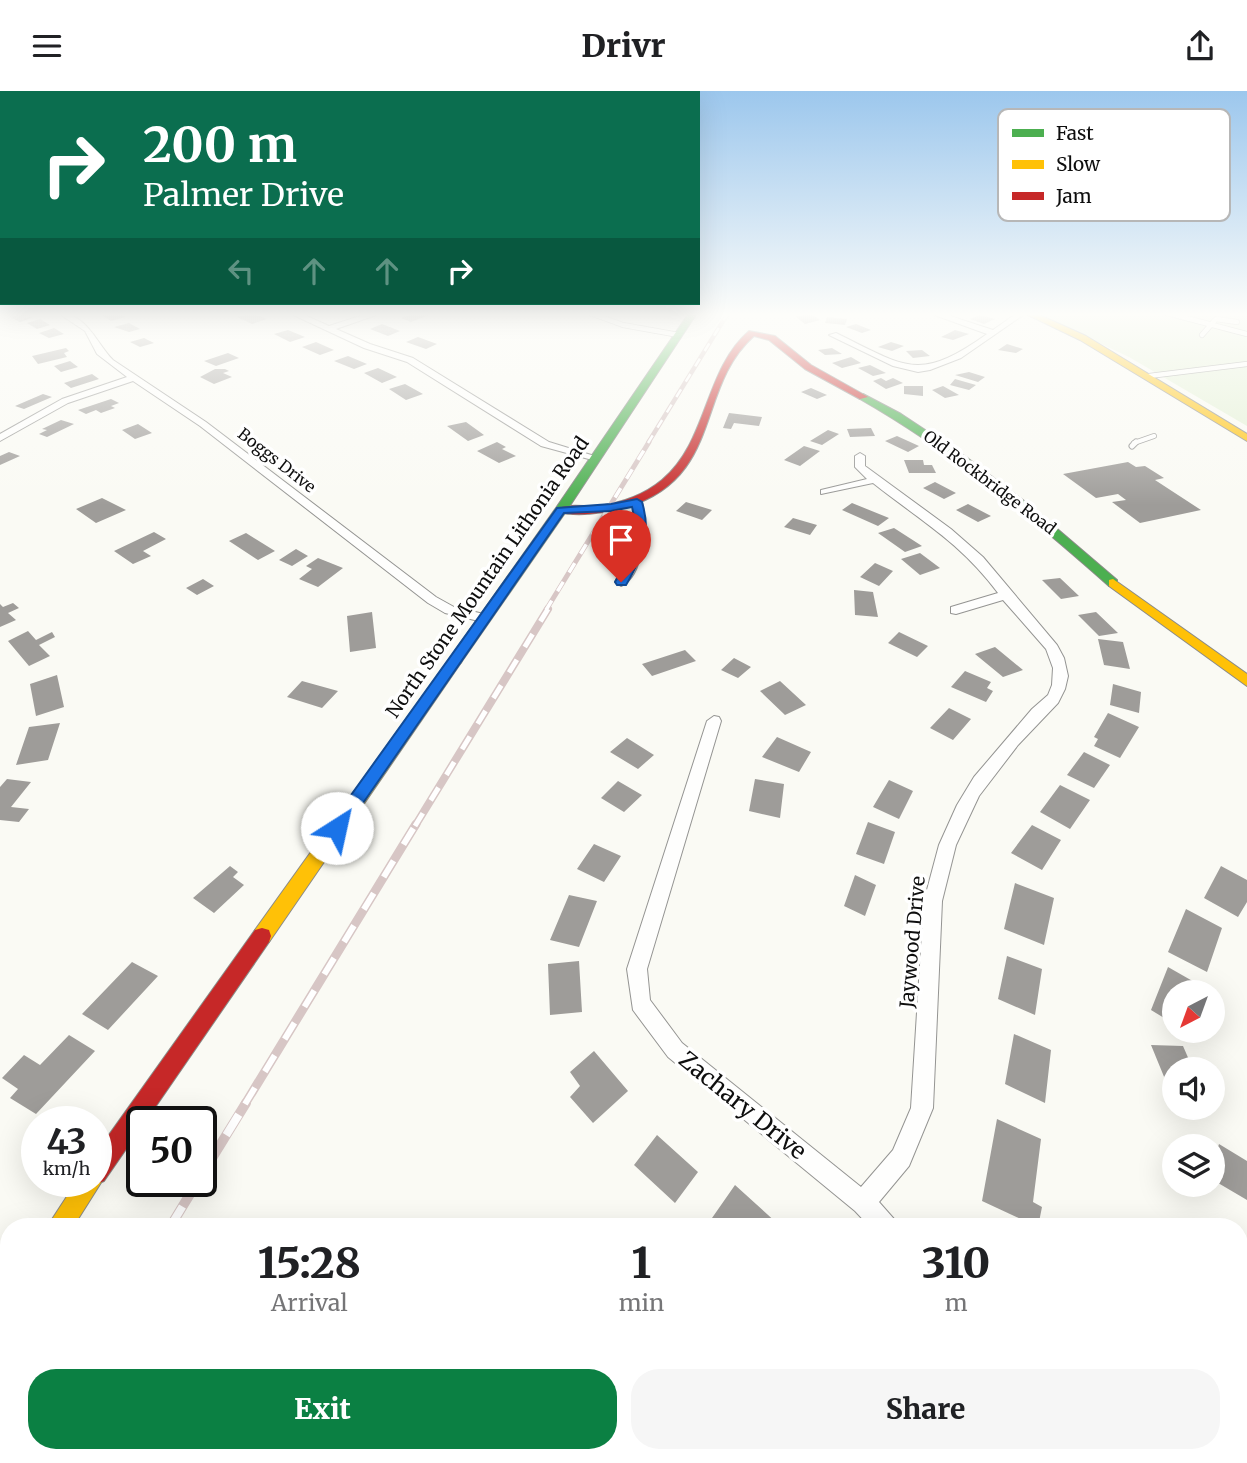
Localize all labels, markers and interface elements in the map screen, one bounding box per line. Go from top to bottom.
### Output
text: Drivr [581,26,666,66]
icon: menu [28,27,66,65]
icon: share [1181,27,1219,65]
legend [998,109,1230,221]
text: 200 m [143,114,297,175]
icon: right [28,119,119,210]
text: Fast [1056,121,1094,145]
text: Slow [1056,152,1101,176]
text: Palmer Drive [143,175,344,215]
text: Jam [1055,184,1092,208]
icon: left [222,252,260,290]
icon: ahead [295,252,333,290]
icon: ahead [368,252,406,290]
icon: right [441,252,479,290]
street label: Boggs Drive [234,423,320,497]
street label: Old Rockbridge Road [920,426,1060,538]
street label: North Stone Mountain Lithonia Road [380,432,594,722]
pin [591,510,651,582]
icon: arrive [602,521,640,559]
position arrow [300,791,374,865]
street label: Jaywood Drive [894,875,930,1010]
north arrow [1162,980,1225,1043]
map controls [1162,980,1225,1197]
street label: Zachary Drive [673,1045,813,1165]
button: sound [1162,1057,1225,1120]
speed limit sign: 50 [126,1106,217,1197]
text: 43 [46,1120,87,1164]
button: layers [1162,1134,1225,1197]
text: km/h [43,1157,90,1180]
text: 15:28 [258,1237,361,1289]
text: 1 [632,1237,651,1289]
text: 310 [922,1237,990,1289]
text: Arrival [271,1288,348,1317]
text: min [619,1288,664,1317]
text: m [945,1288,967,1317]
button: Exit [28,1369,617,1449]
button: Share [631,1369,1220,1449]

